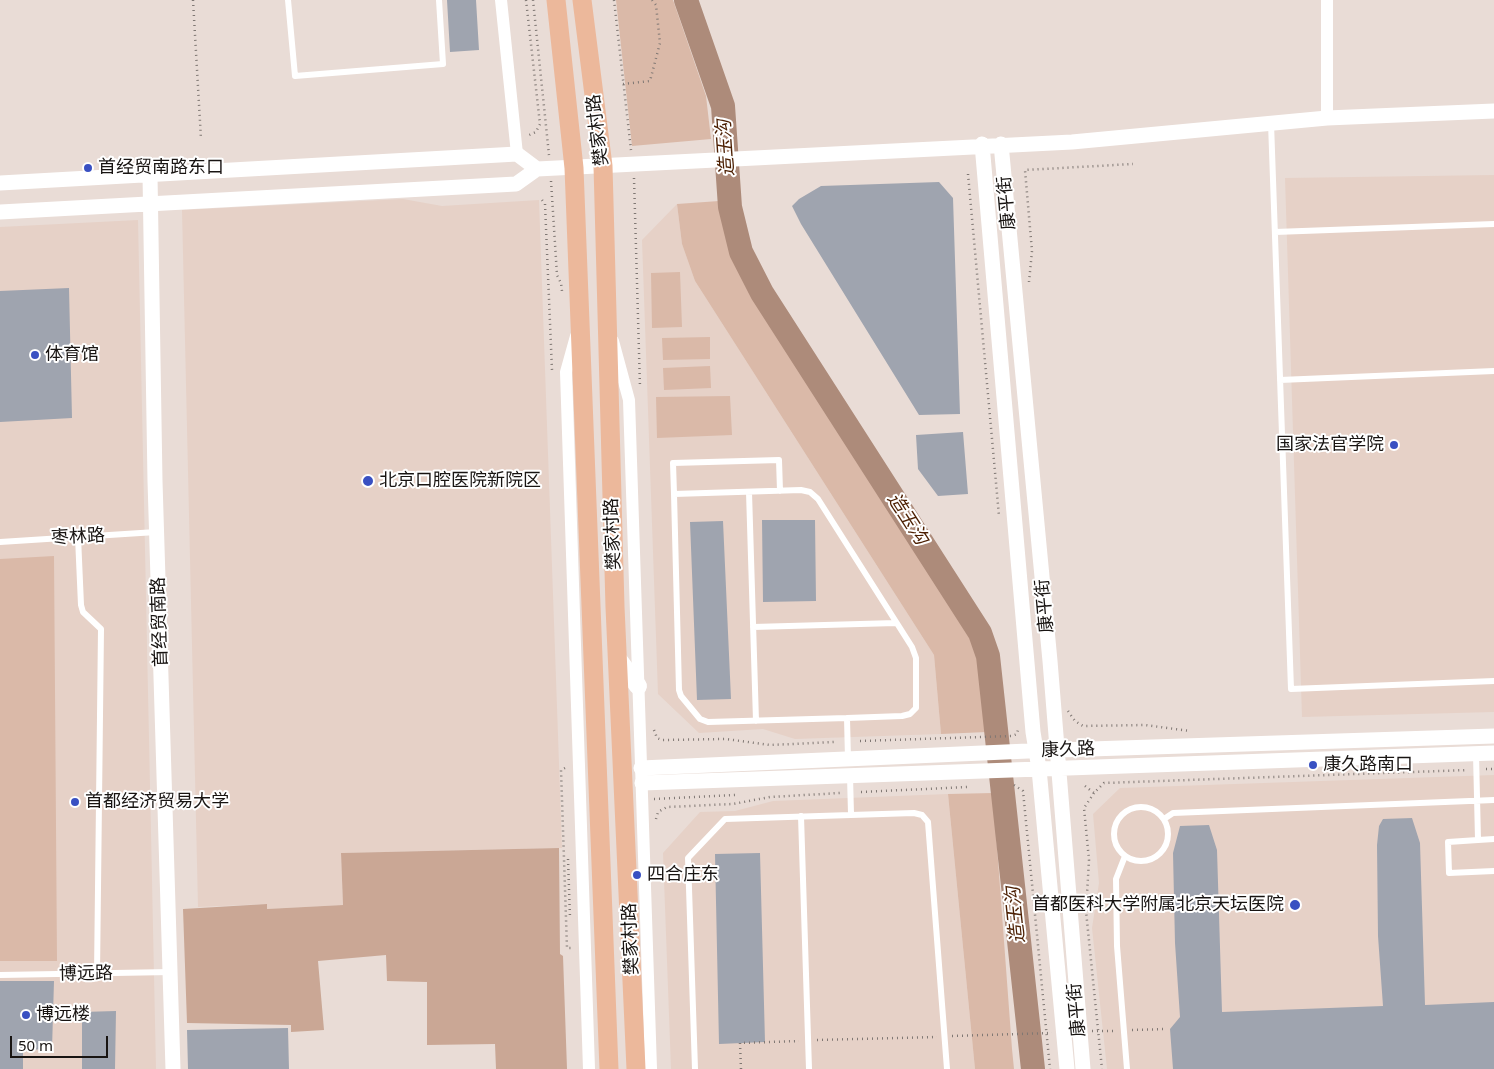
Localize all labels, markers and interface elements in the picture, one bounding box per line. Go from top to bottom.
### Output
street label: 樊家村路 [583,93,613,167]
water label: 造玉沟 [713,119,739,177]
place label: 首经贸南路东口 [98,157,224,179]
marker: 首经贸南路东口 [82,162,94,174]
street label: 康平街 [994,175,1020,231]
place label: 体育馆 [45,344,99,366]
marker: 体育馆 [29,349,41,361]
place label: 国家法官学院 [1276,434,1384,456]
marker: 国家法官学院 [1388,439,1400,451]
place label: 北京口腔医院新院区 [379,470,541,492]
marker: 北京口腔医院新院区 [361,474,375,488]
water label: 造玉沟 [882,489,932,549]
street label: 樊家村路 [601,498,625,570]
street label: 枣林路 [50,525,106,549]
street label: 首经贸南路 [148,577,172,667]
street label: 康平街 [1032,578,1058,634]
street label: 康久路 [1041,738,1095,762]
place label: 康久路南口 [1323,754,1413,776]
marker: 康久路南口 [1307,759,1319,771]
place label: 首都经济贸易大学 [85,791,229,813]
marker: 首都经济贸易大学 [69,796,81,808]
place label: 四合庄东 [647,864,719,886]
marker: 四合庄东 [631,869,643,881]
water label: 造玉沟 [1002,885,1030,945]
place label: 首都医科大学附属北京天坛医院 [1032,894,1284,916]
marker: 首都医科大学附属北京天坛医院 [1288,898,1302,912]
street label: 樊家村路 [619,903,643,975]
street label: 博远路 [59,963,113,985]
street label: 康平街 [1064,982,1090,1038]
place label: 博远楼 [36,1004,90,1026]
marker: 博远楼 [20,1009,32,1021]
scale bar [12,1026,110,1058]
text: 50 m [18,1035,53,1055]

